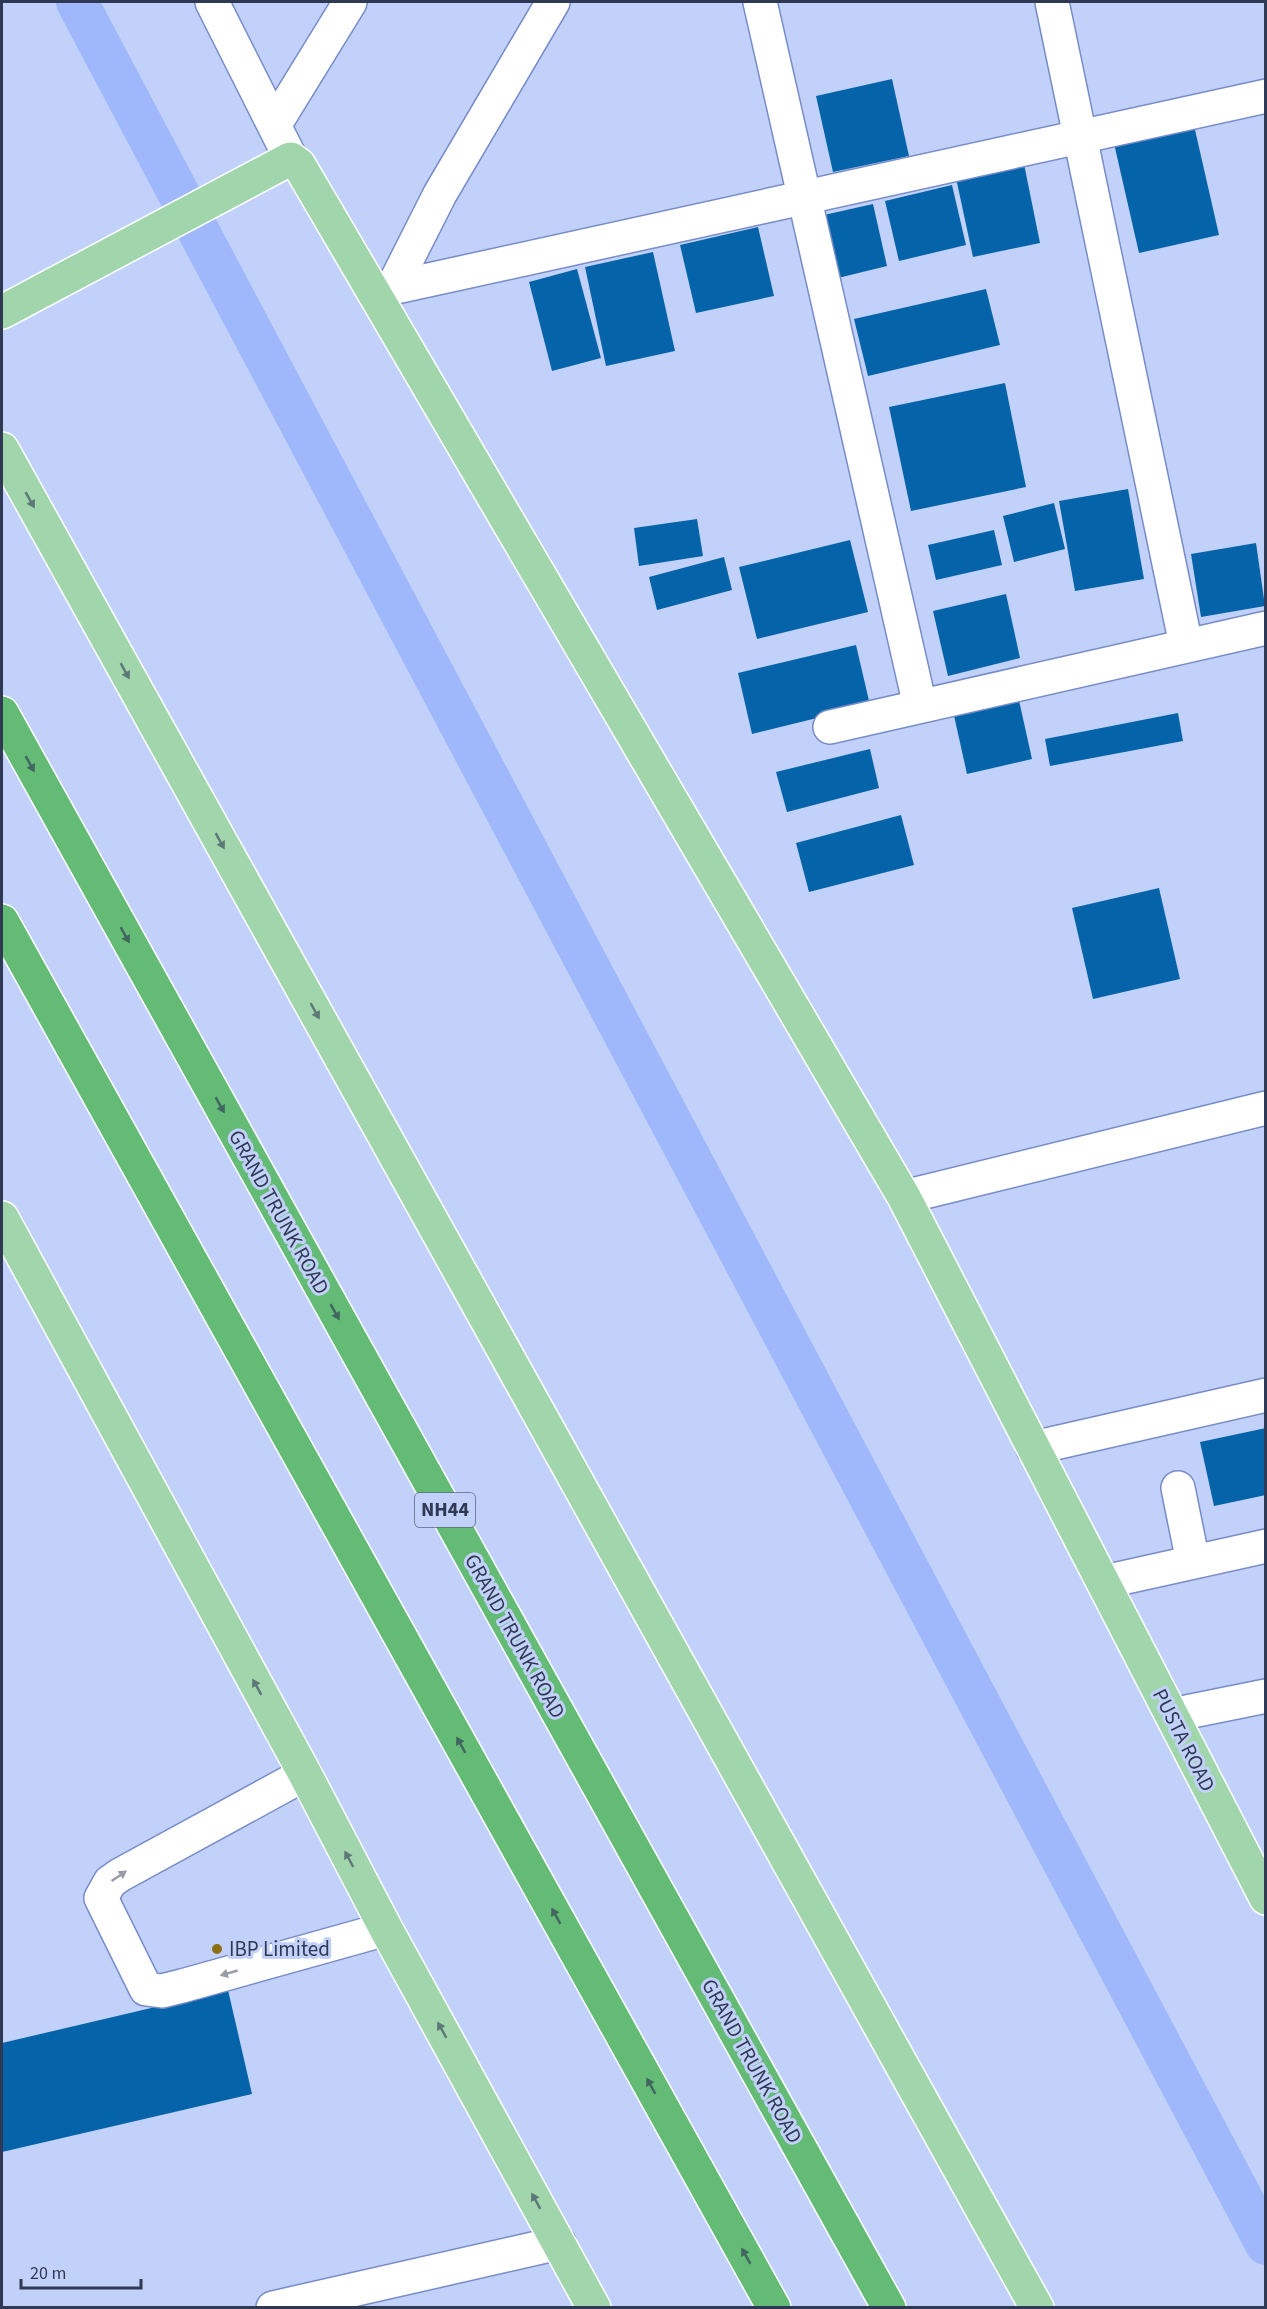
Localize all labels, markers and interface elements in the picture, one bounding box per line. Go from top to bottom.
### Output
one-way arrow [25,492,35,509]
one-way arrow [120,662,130,679]
one-way arrow [25,756,35,773]
one-way arrow [215,833,225,850]
one-way arrow [120,927,130,944]
one-way arrow [310,1003,320,1020]
one-way arrow [215,1097,225,1114]
street label: GRAND TRUNK ROAD [221,1124,337,1300]
one-way arrow [330,1304,340,1321]
road number: NH44 [415,1493,475,1527]
street label: GRAND TRUNK ROAD [457,1548,573,1724]
one-way arrow [252,1678,262,1695]
street label: PUSTA ROAD [1145,1683,1223,1797]
one-way arrow [456,1737,466,1754]
one-way arrow [344,1850,354,1867]
one-way arrow [111,1871,127,1882]
one-way arrow [551,1907,561,1924]
place label: IBP Limited [229,1934,330,1964]
marker: IBP Limited [210,1942,224,1956]
one-way arrow [220,1969,238,1979]
street label: GRAND TRUNK ROAD [694,1973,810,2149]
one-way arrow [437,2021,447,2038]
one-way arrow [646,2077,656,2094]
one-way arrow [531,2192,541,2209]
one-way arrow [741,2248,751,2265]
scale bar [21,2252,141,2290]
text: 20 m [30,2261,66,2286]

